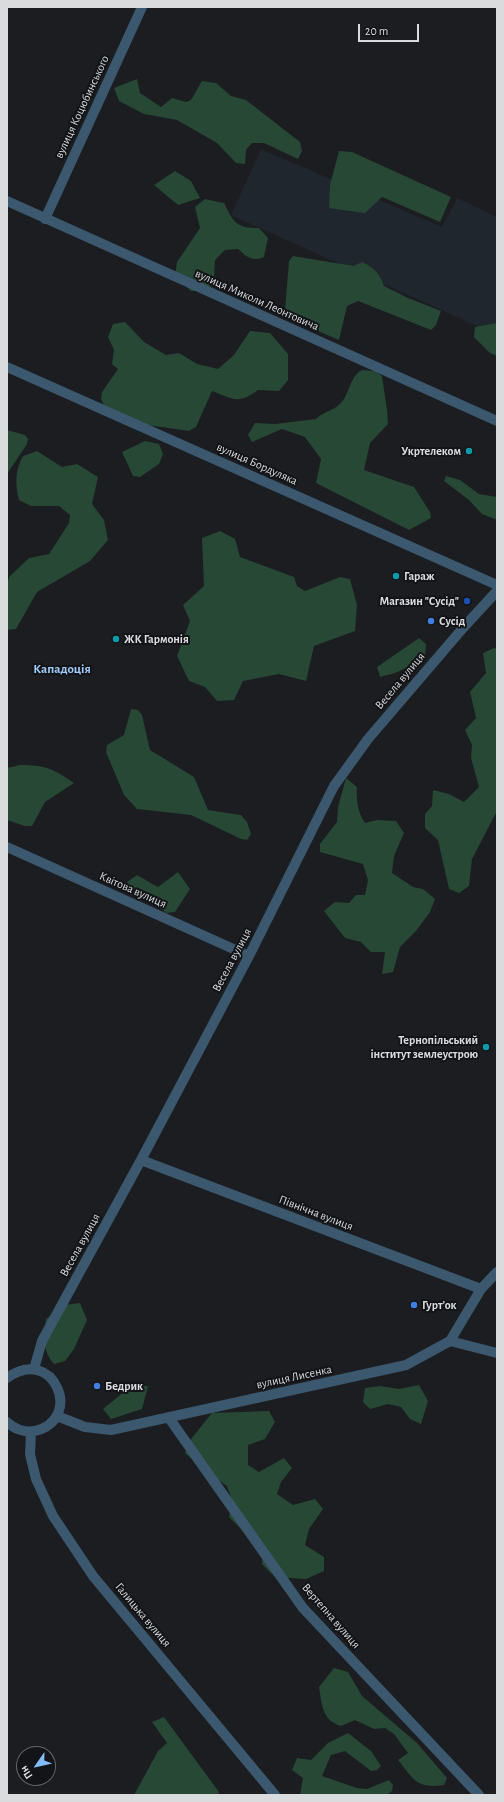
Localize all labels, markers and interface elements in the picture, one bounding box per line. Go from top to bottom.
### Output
scale bar [360,16,421,42]
text: 20 m [365,25,388,37]
street label: вулиця Коцюбинського [52,53,112,161]
street label: вулиця Миколи Леонтовича [193,266,321,334]
street label: вулиця Бордуляка [214,440,300,488]
place label: Укртелеком [401,444,461,458]
marker: Укртелеком [464,446,474,456]
place label: Гараж [404,569,435,583]
marker: Гараж [391,571,401,581]
place label: Магазин "Сусід" [379,594,459,608]
marker: Магазин "Сусід" [462,596,472,606]
place label: Сусід [439,614,465,628]
marker: Сусід [426,616,436,626]
place label: ЖК Гармонія [124,632,189,646]
marker: ЖК Гармонія [111,634,121,644]
street label: Весела вулиця [372,650,428,712]
district label: Кападоція [33,661,91,677]
street label: Квітова вулиця [97,869,169,911]
street label: Весела вулиця [209,926,255,994]
place label: Тернопільський інститут землеустрою [370,1033,478,1061]
marker: Тернопільський інститут землеустрою [481,1042,491,1052]
street label: Північна вулиця [277,1192,355,1234]
street label: Весела вулиця [57,1211,103,1279]
place label: Гурт’ок [422,1298,456,1312]
marker: Гурт’ок [409,1300,419,1310]
street label: вулиця Лисенка [255,1362,333,1392]
place label: Бедрик [105,1379,143,1393]
marker: Бедрик [92,1381,102,1391]
street label: Галицька вулиця [112,1580,174,1650]
street label: Вертепна вулиця [299,1580,363,1652]
north arrow [16,1746,56,1786]
text: Пн [18,1764,35,1781]

